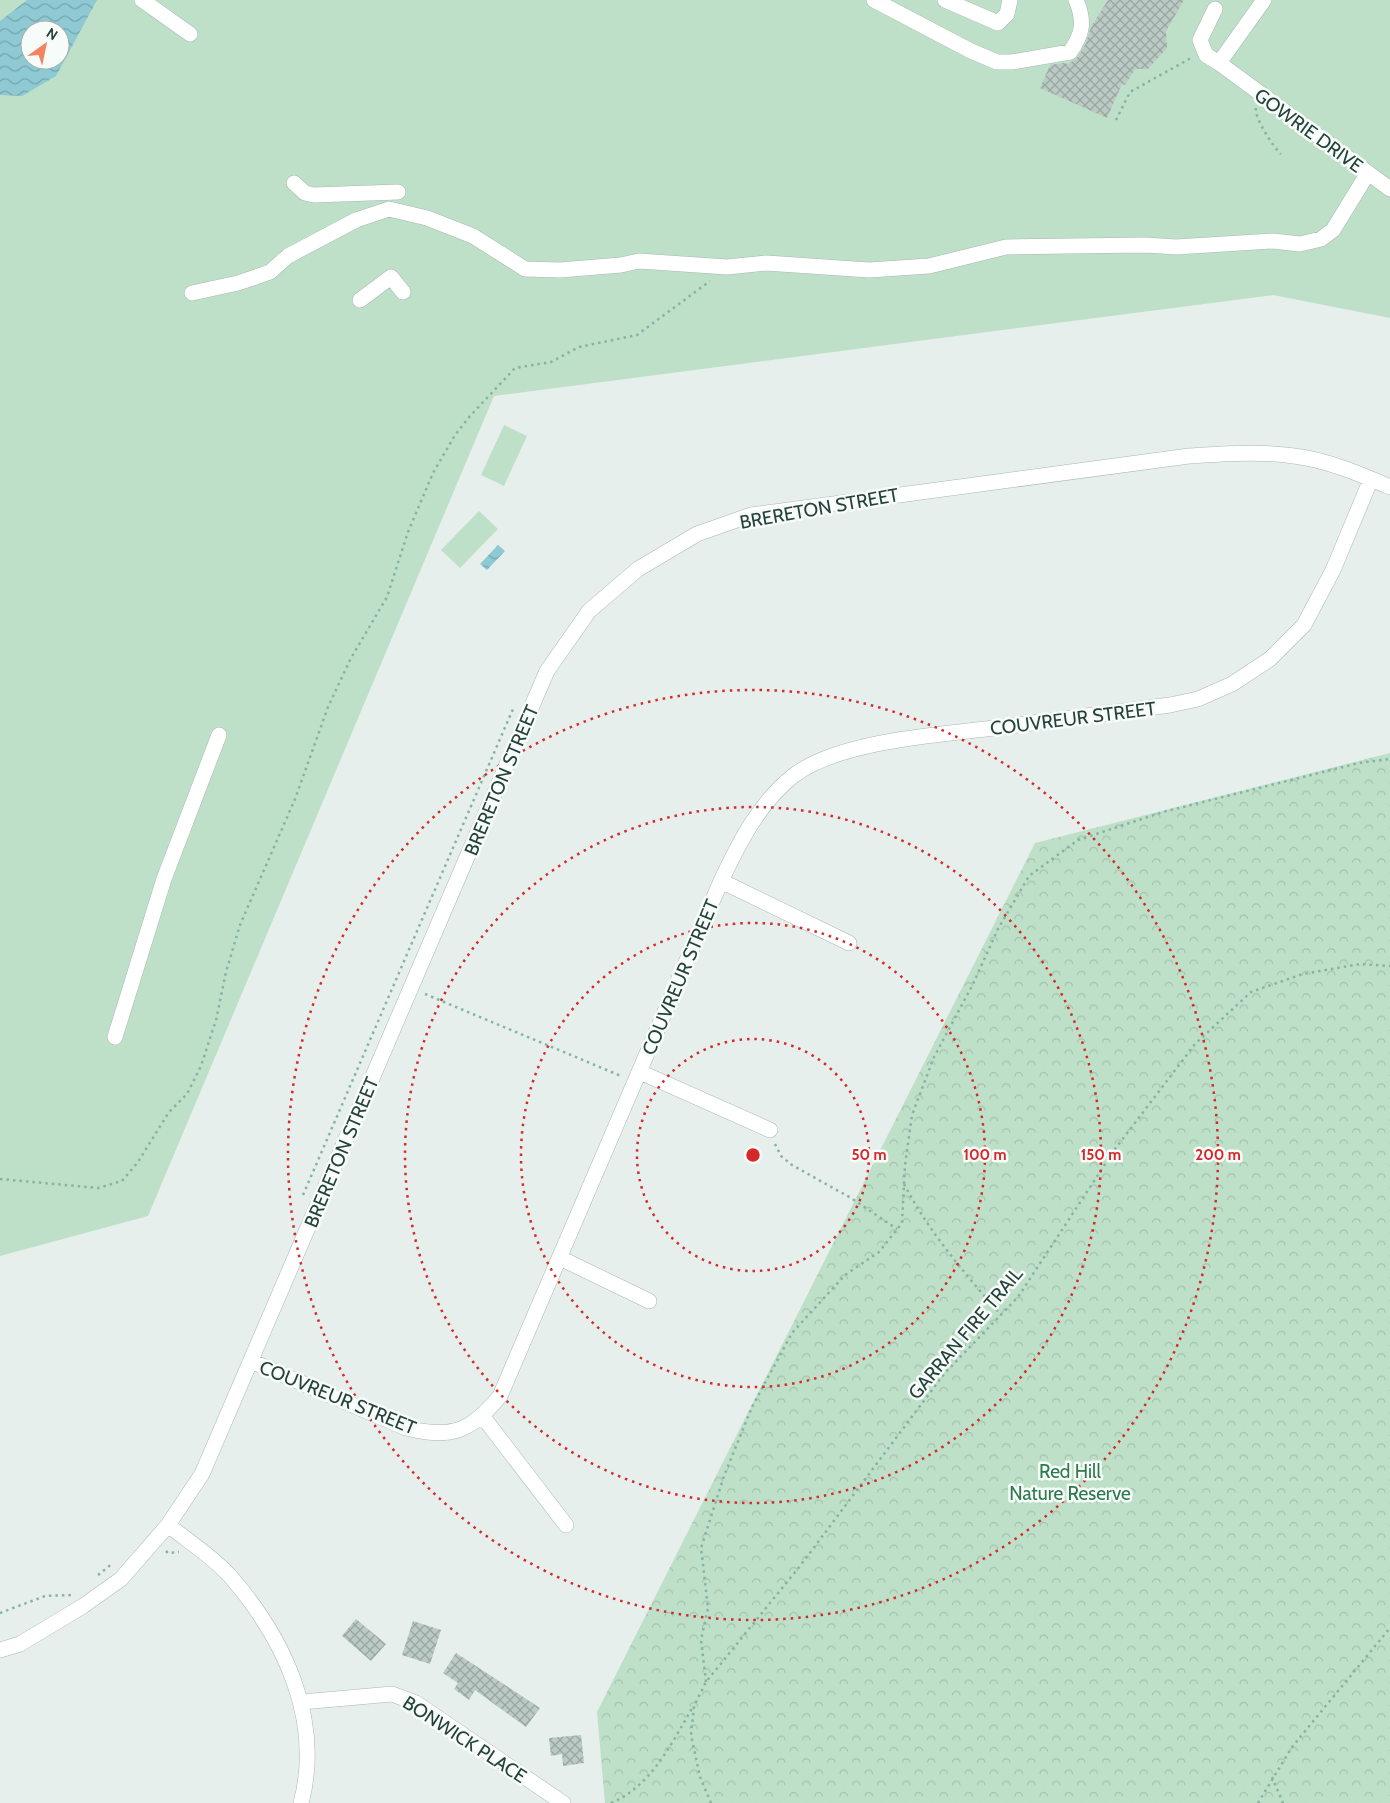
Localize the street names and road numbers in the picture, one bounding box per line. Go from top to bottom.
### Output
street label: GOWRIE DRIVE [1250,83,1367,177]
street label: BRERETON STREET [738,483,900,534]
street label: COUVREUR STREET [989,697,1157,740]
street label: BRERETON STREET [459,702,544,859]
street label: COUVREUR STREET [637,896,724,1058]
street label: BRERETON STREET [299,1074,384,1231]
street label: GARRAN FIRE TRAIL [903,1262,1028,1404]
street label: COUVREUR STREET [256,1356,419,1439]
street label: BONWICK PLACE [398,1691,531,1788]

